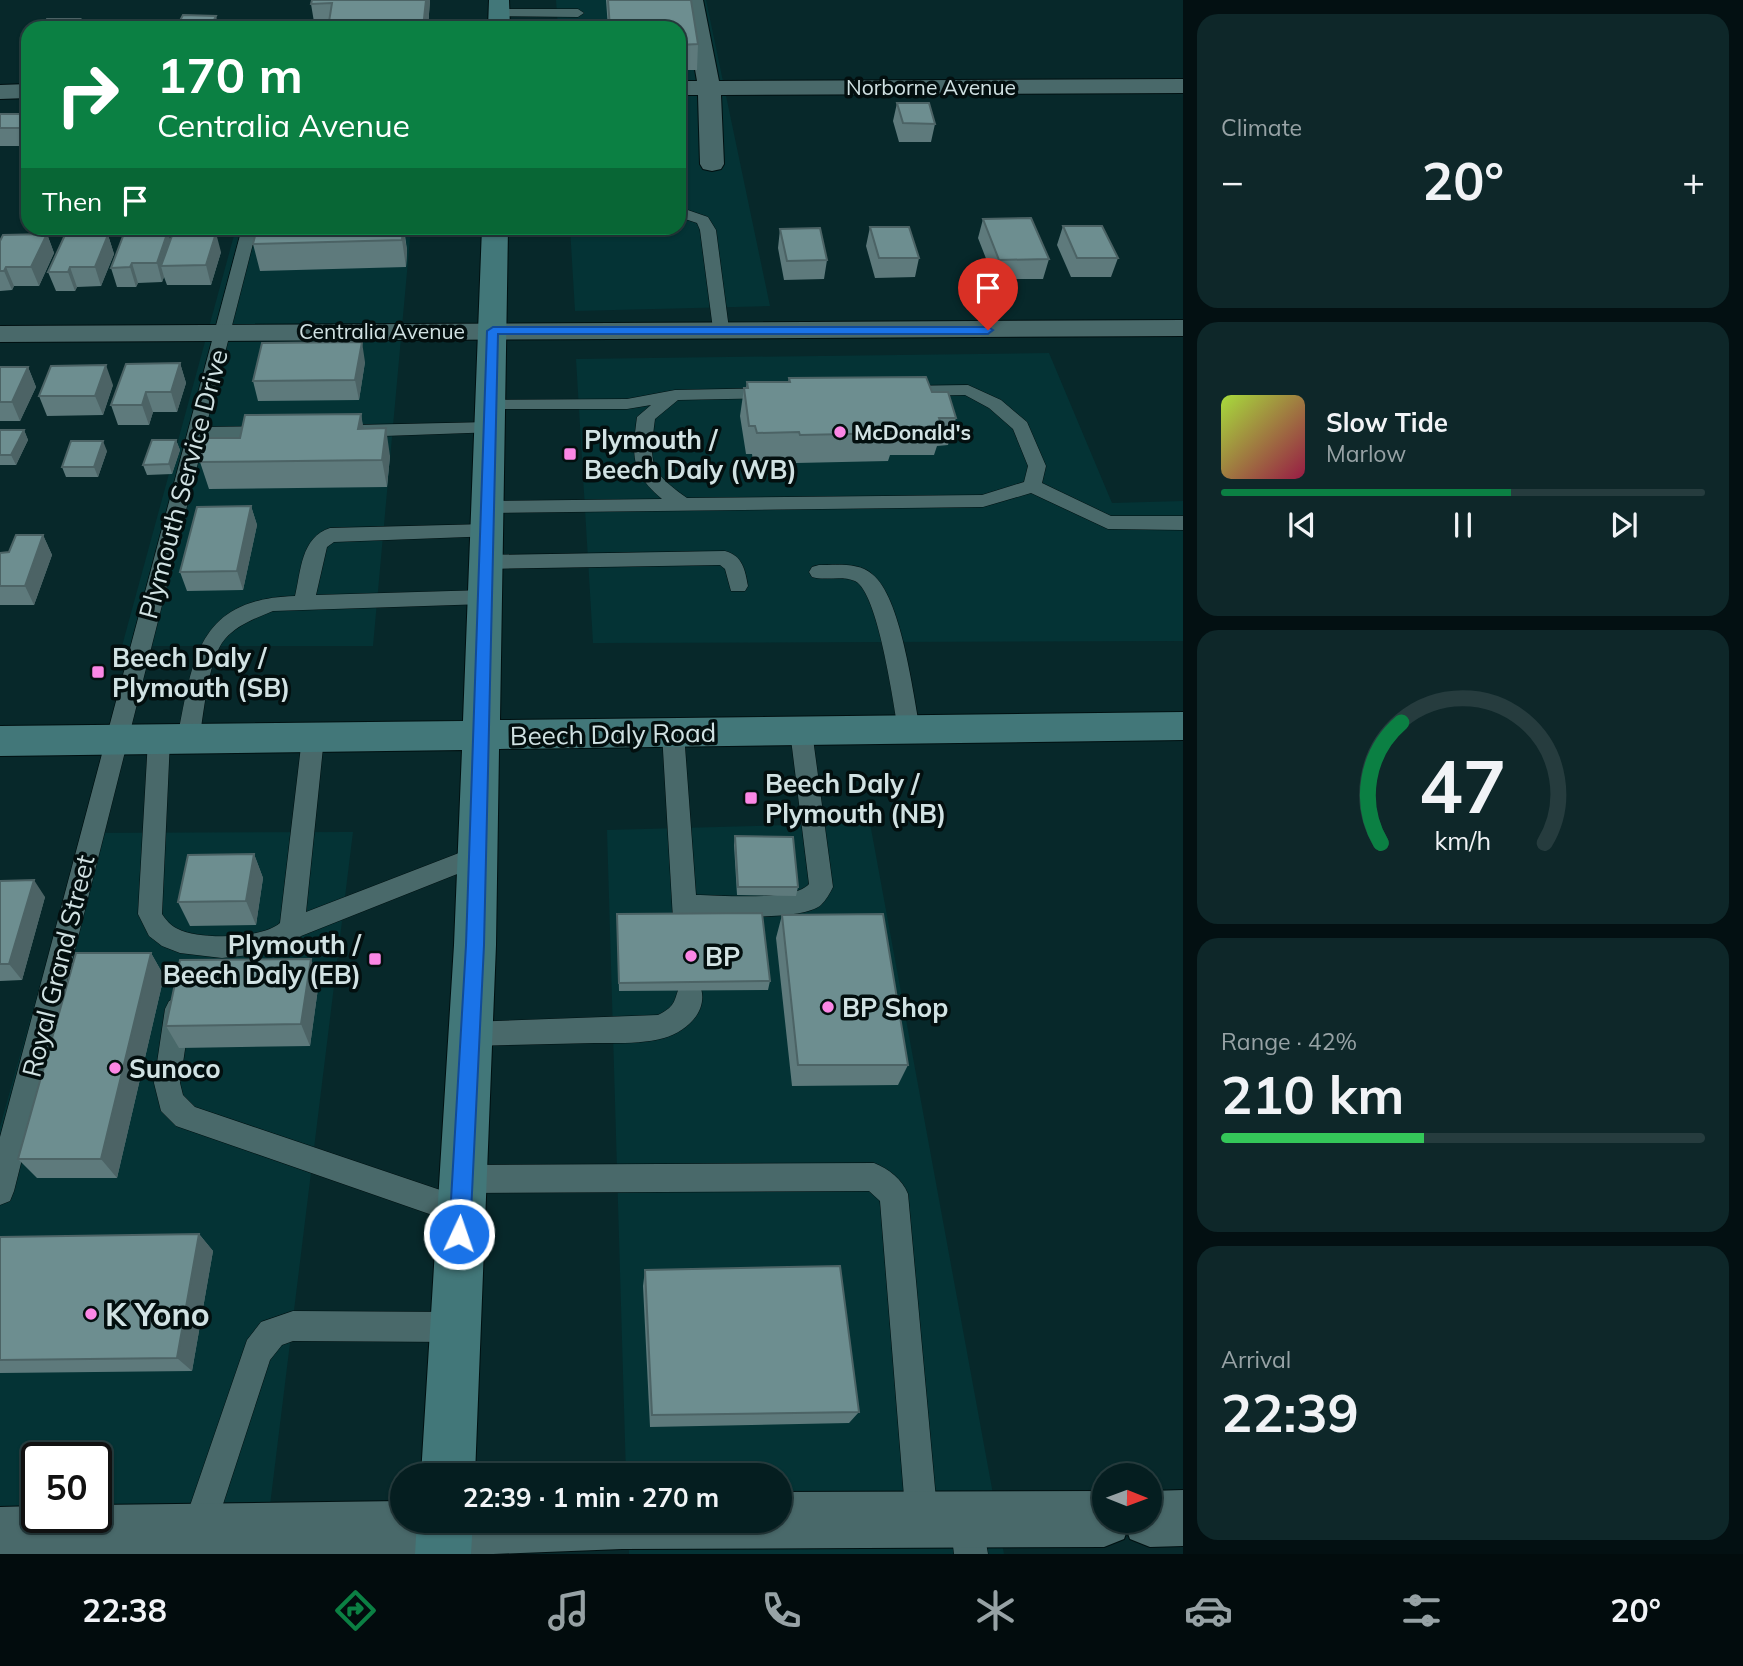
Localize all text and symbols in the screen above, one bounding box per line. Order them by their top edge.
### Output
text: 170 m [157,44,303,105]
icon: right [42,49,133,140]
street label: Norborne Avenue [846,74,1016,100]
text: Centralia Avenue [157,105,410,145]
text: Climate [1221,113,1302,142]
text: 20° [1422,148,1504,213]
text: − [1221,157,1244,205]
text: + [1682,157,1705,205]
icon: arrive [116,182,154,220]
text: Then [42,185,102,218]
pin [958,258,1018,330]
icon: arrive [969,269,1007,307]
street label: Centralia Avenue [299,318,465,344]
street label: Plymouth Service Drive [131,346,235,622]
text: Slow Tide [1326,406,1448,439]
place label: McDonald's [854,419,971,445]
place label: Plymouth / Beech Daly (WB) [584,423,797,486]
marker: McDonald's [832,424,848,440]
text: Marlow [1326,439,1406,468]
marker: Plymouth / Beech Daly (WB) [562,446,578,462]
icon: previous [1283,506,1321,544]
icon: pause [1444,506,1482,544]
icon: next [1605,506,1643,544]
place label: Beech Daly / Plymouth (SB) [112,641,290,704]
marker: Beech Daly / Plymouth (SB) [90,664,106,680]
street label: Beech Daly Road [510,716,716,752]
text: 47 [1419,740,1507,831]
place label: Beech Daly / Plymouth (NB) [765,767,946,830]
marker: Beech Daly / Plymouth (NB) [743,790,759,806]
text: km/h [1435,825,1491,856]
street label: Royal Grand Street [14,851,102,1081]
place label: Plymouth / Beech Daly (EB) [163,928,362,991]
place label: BP [705,940,740,973]
marker: BP [683,948,699,964]
marker: Plymouth / Beech Daly (EB) [367,951,383,967]
place label: BP Shop [842,991,948,1024]
marker: BP Shop [820,999,836,1015]
text: Range · 42% [1221,1027,1357,1056]
place label: Sunoco [129,1052,221,1085]
marker: Sunoco [107,1060,123,1076]
text: 210 km [1221,1062,1404,1127]
position arrow [422,1197,496,1271]
place label: K Yono [105,1294,210,1334]
marker: K Yono [83,1306,99,1322]
text: Arrival [1221,1345,1291,1374]
text: 22:39 [1221,1380,1359,1445]
speed limit sign: 50 [21,1442,112,1533]
north arrow [1092,1463,1162,1533]
map controls [1092,1463,1162,1533]
text: 22:39 · 1 min · 270 m [463,1481,719,1514]
icon: directions [331,1586,380,1635]
icon: music [544,1586,593,1635]
icon: phone [757,1586,806,1635]
icon: climate [971,1586,1020,1635]
icon: car [1184,1586,1233,1635]
icon: filters [1397,1586,1446,1635]
text: 22:38 [82,1590,167,1630]
text: 20° [1610,1590,1661,1630]

